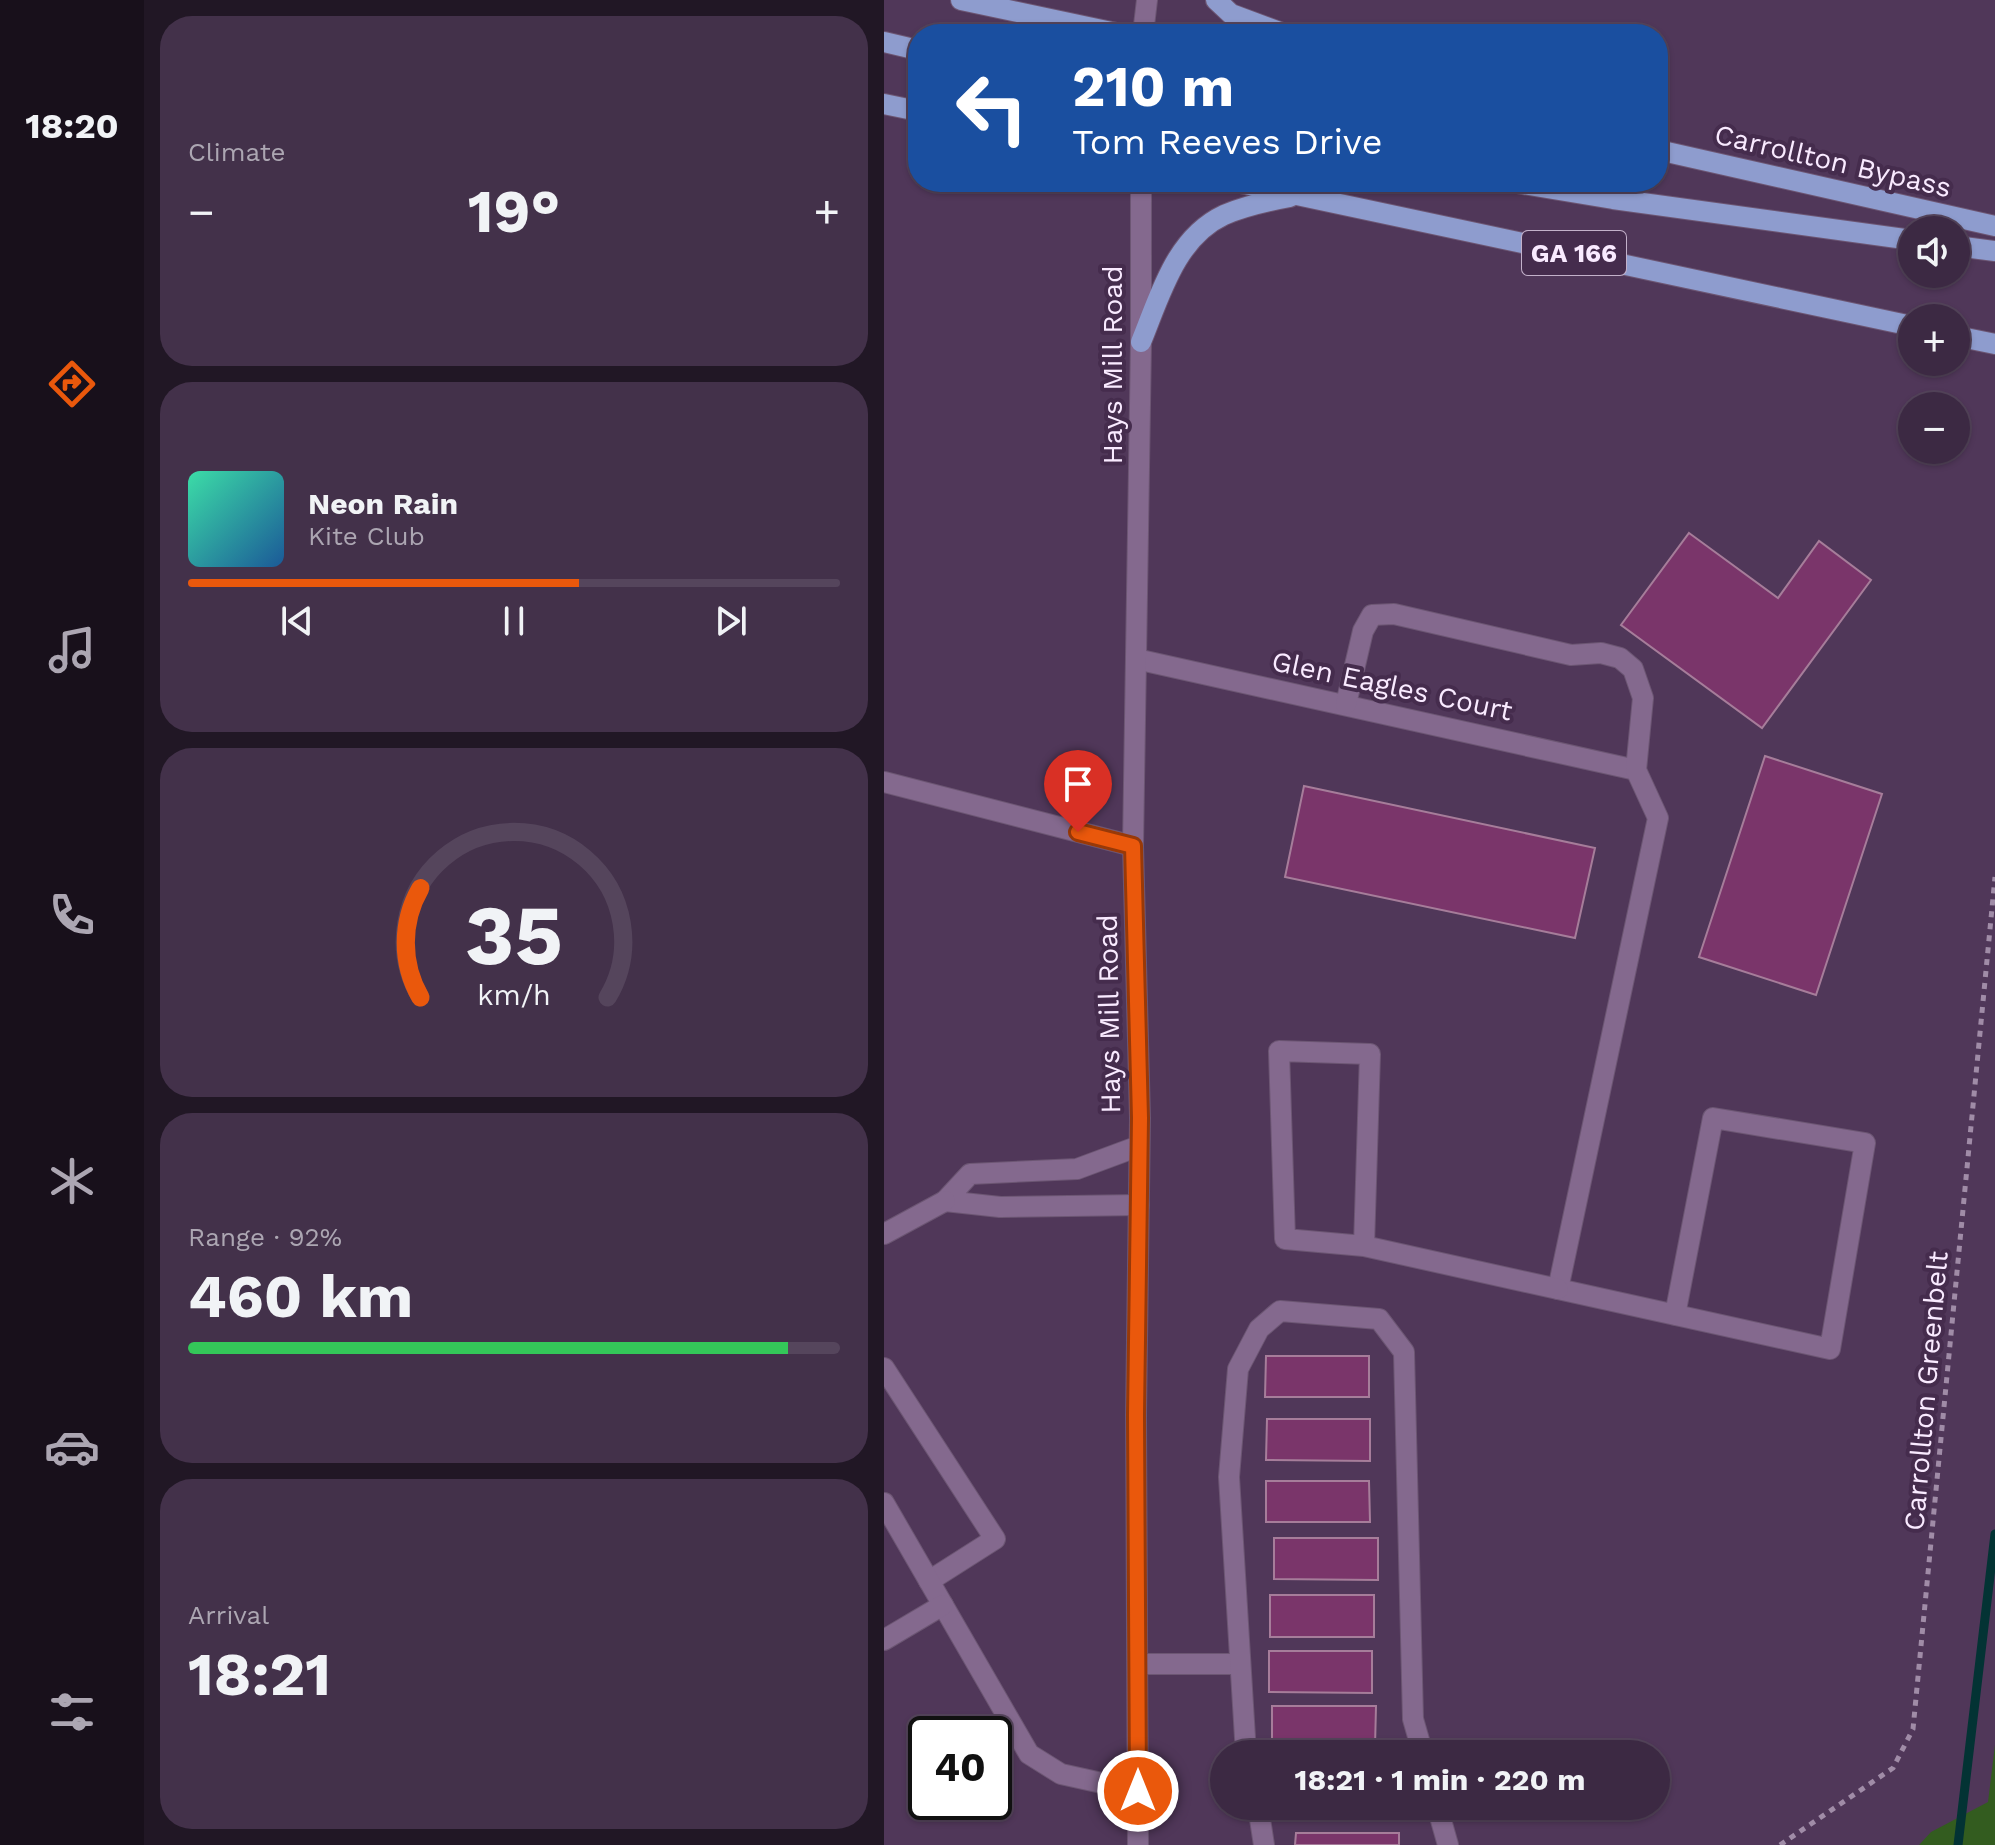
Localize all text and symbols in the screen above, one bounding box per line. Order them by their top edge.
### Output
text: 210 m [1072,54,1234,120]
icon: left [940,56,1044,160]
text: 18:20 [25,105,119,147]
street label: Carrollton Bypass [1711,118,1955,204]
text: Tom Reeves Drive [1072,121,1383,163]
text: Climate [188,137,286,167]
text: 19° [468,176,560,247]
text: − [188,186,215,238]
text: + [813,186,840,238]
map controls [1898,216,1970,464]
button: sound [1898,216,1970,288]
road number: GA 166 [1522,231,1626,275]
street label: Hays Mill Road [1096,265,1129,465]
button: + [1898,304,1970,376]
icon: directions [44,356,100,412]
button: − [1898,392,1970,464]
text: Neon Rain [308,486,458,521]
text: Kite Club [308,521,425,551]
icon: previous [275,599,319,643]
icon: pause [492,599,536,643]
icon: next [709,599,753,643]
icon: music [44,622,100,678]
street label: Glen Eagles Court [1269,644,1516,728]
pin [1044,750,1112,832]
icon: arrive [1056,762,1100,806]
icon: phone [44,887,100,943]
text: 35 [465,887,563,984]
street label: Hays Mill Road [1091,914,1127,1114]
text: km/h [477,979,551,1013]
icon: climate [44,1153,100,1209]
text: Range · 92% [188,1222,342,1252]
street label: Carrollton Greenbelt [1897,1250,1955,1532]
text: 460 km [188,1261,413,1332]
icon: car [44,1419,100,1475]
text: Arrival [188,1600,269,1630]
text: 18:21 [188,1639,331,1710]
icon: filters [44,1684,100,1740]
speed limit sign: 40 [908,1716,1012,1820]
position arrow [1096,1749,1180,1833]
text: 18:21 · 1 min · 220 m [1294,1762,1586,1797]

